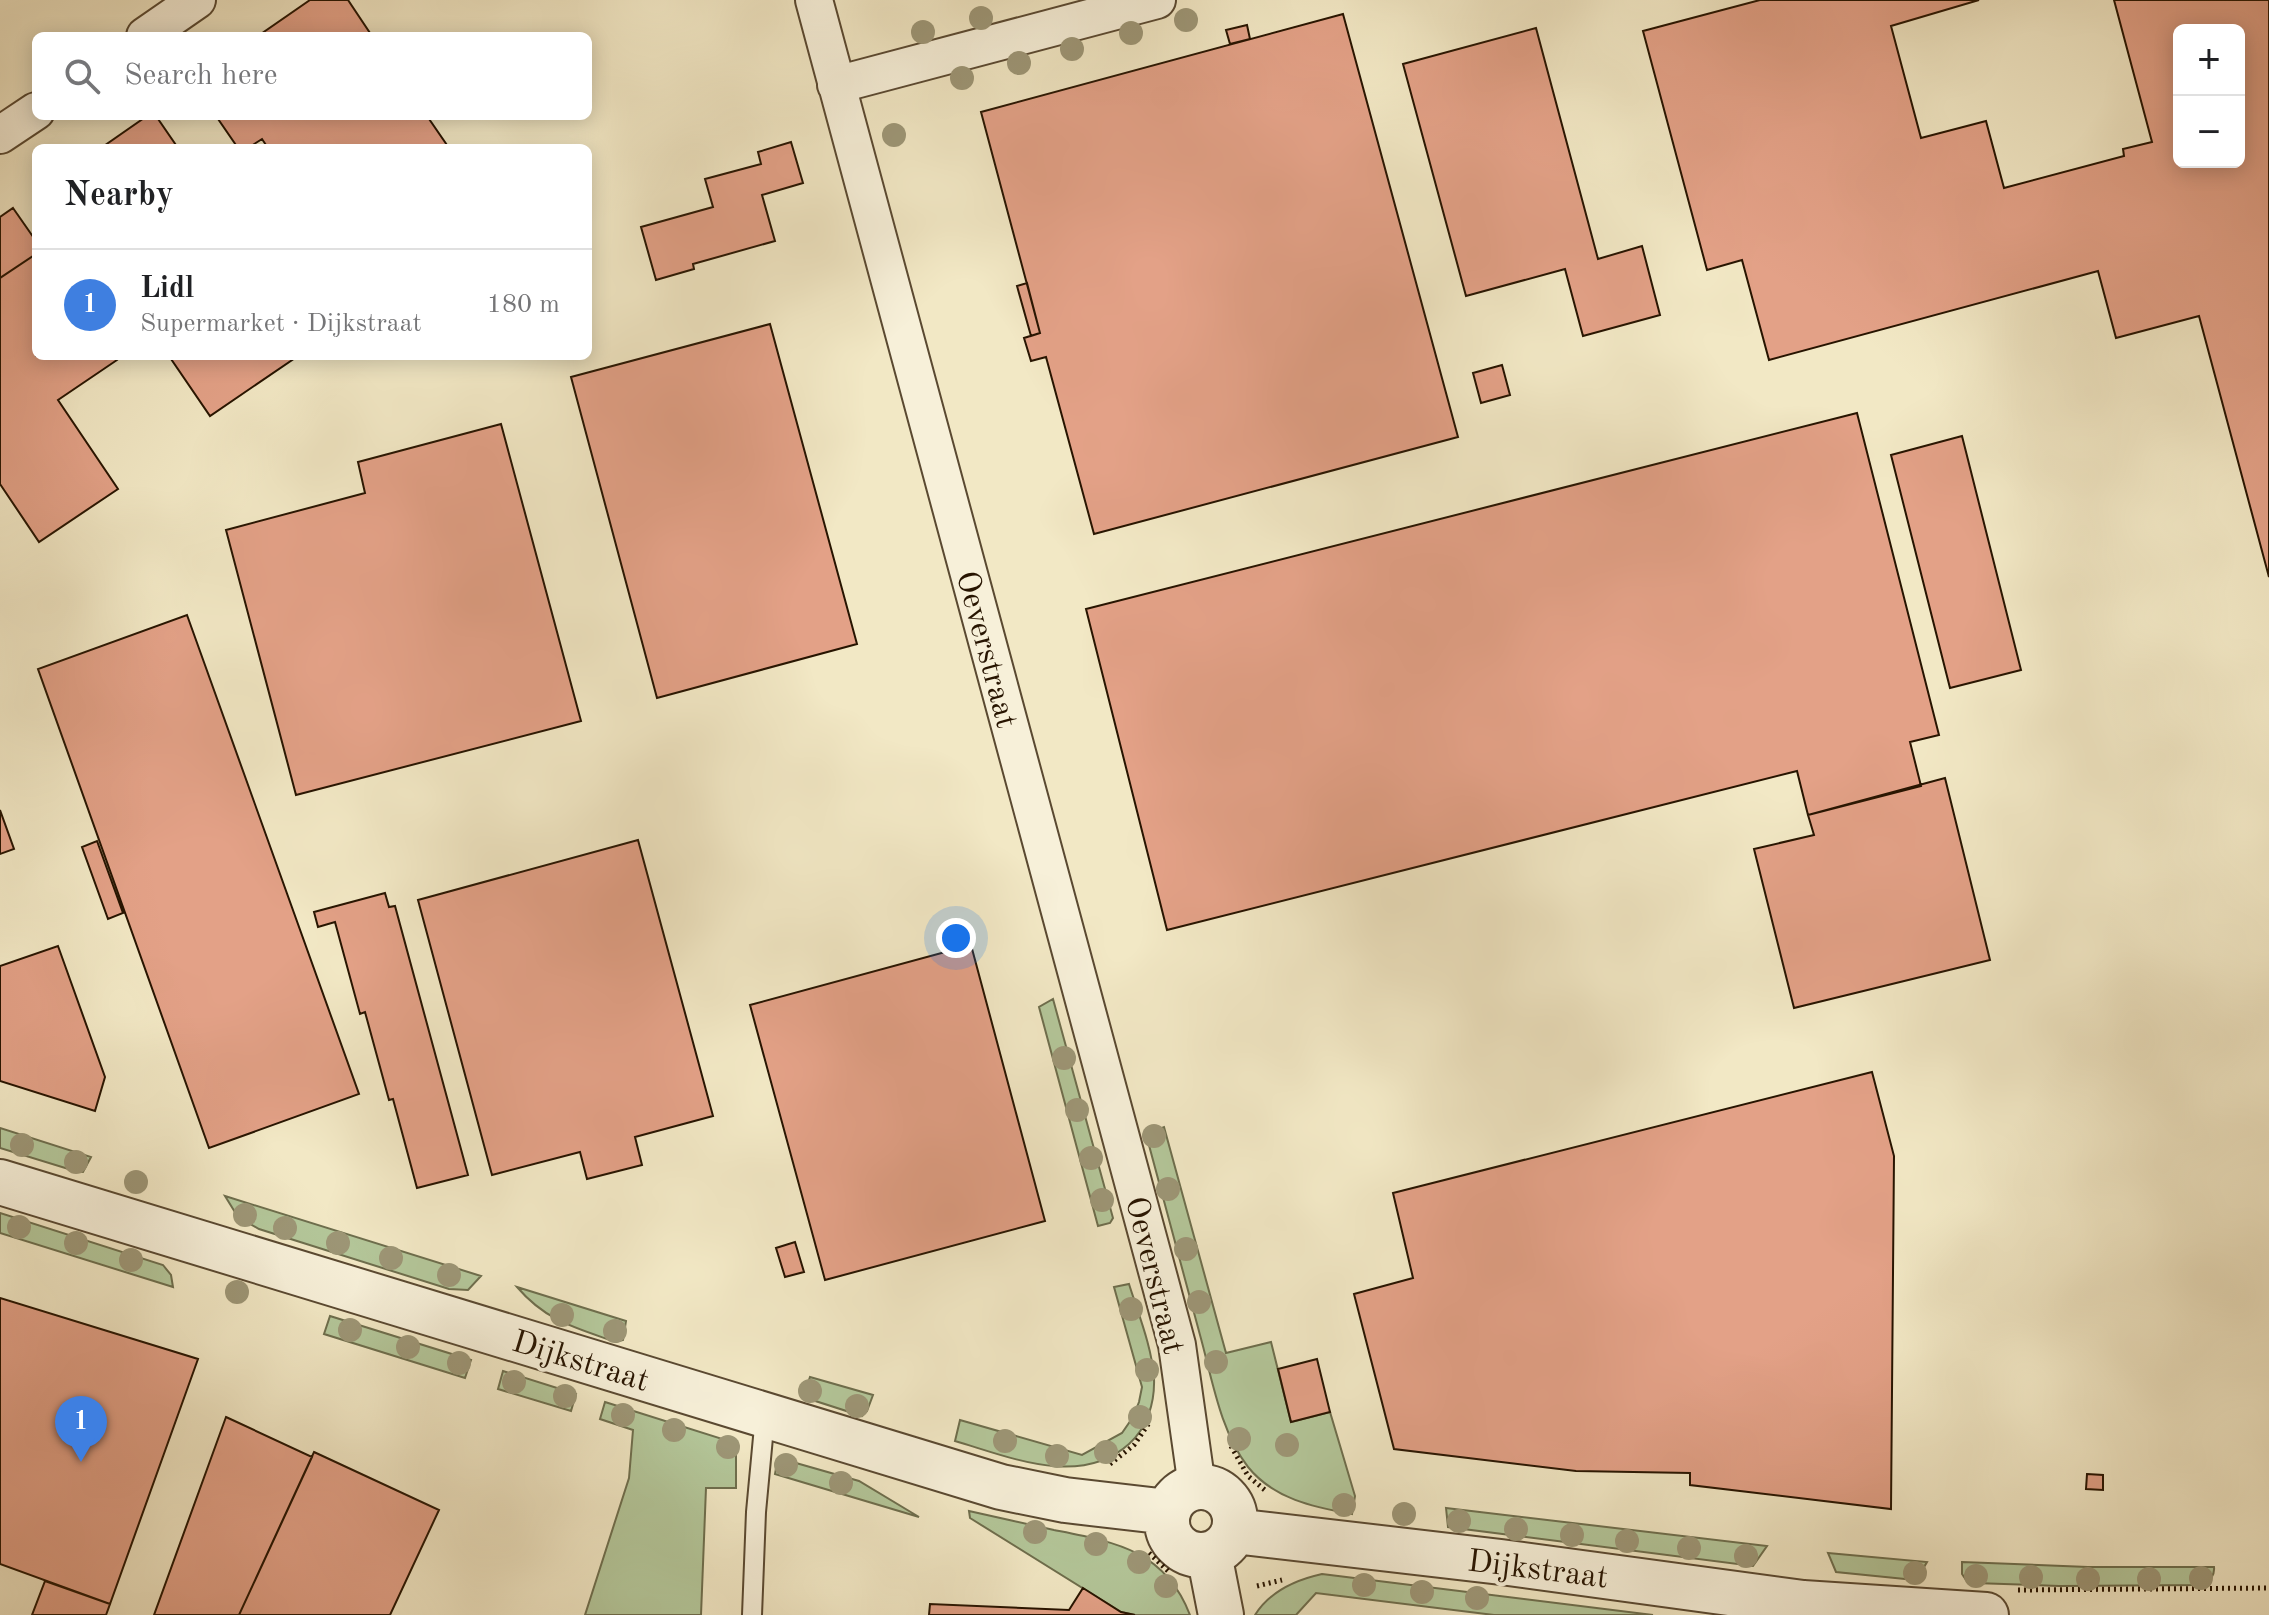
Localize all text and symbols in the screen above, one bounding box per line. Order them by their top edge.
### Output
map controls [2173,24,2245,168]
button: + [2173,24,2245,96]
search box [32,32,592,120]
icon: search [60,54,104,98]
text: Search here [124,61,278,91]
button: − [2173,96,2245,168]
text: Nearby [64,179,174,213]
text: Lidl [140,274,194,304]
text: 1 [82,292,98,318]
text: 180 m [487,292,560,318]
text: Supermarket · Dijkstraat [140,311,422,337]
street label: Oeverstraat [949,568,1021,732]
your location [936,918,976,958]
street label: Oeverstraat [1118,1194,1188,1358]
street label: Dijkstraat [508,1327,652,1399]
pin: 1 [55,1396,107,1462]
street label: Dijkstraat [1465,1546,1610,1595]

